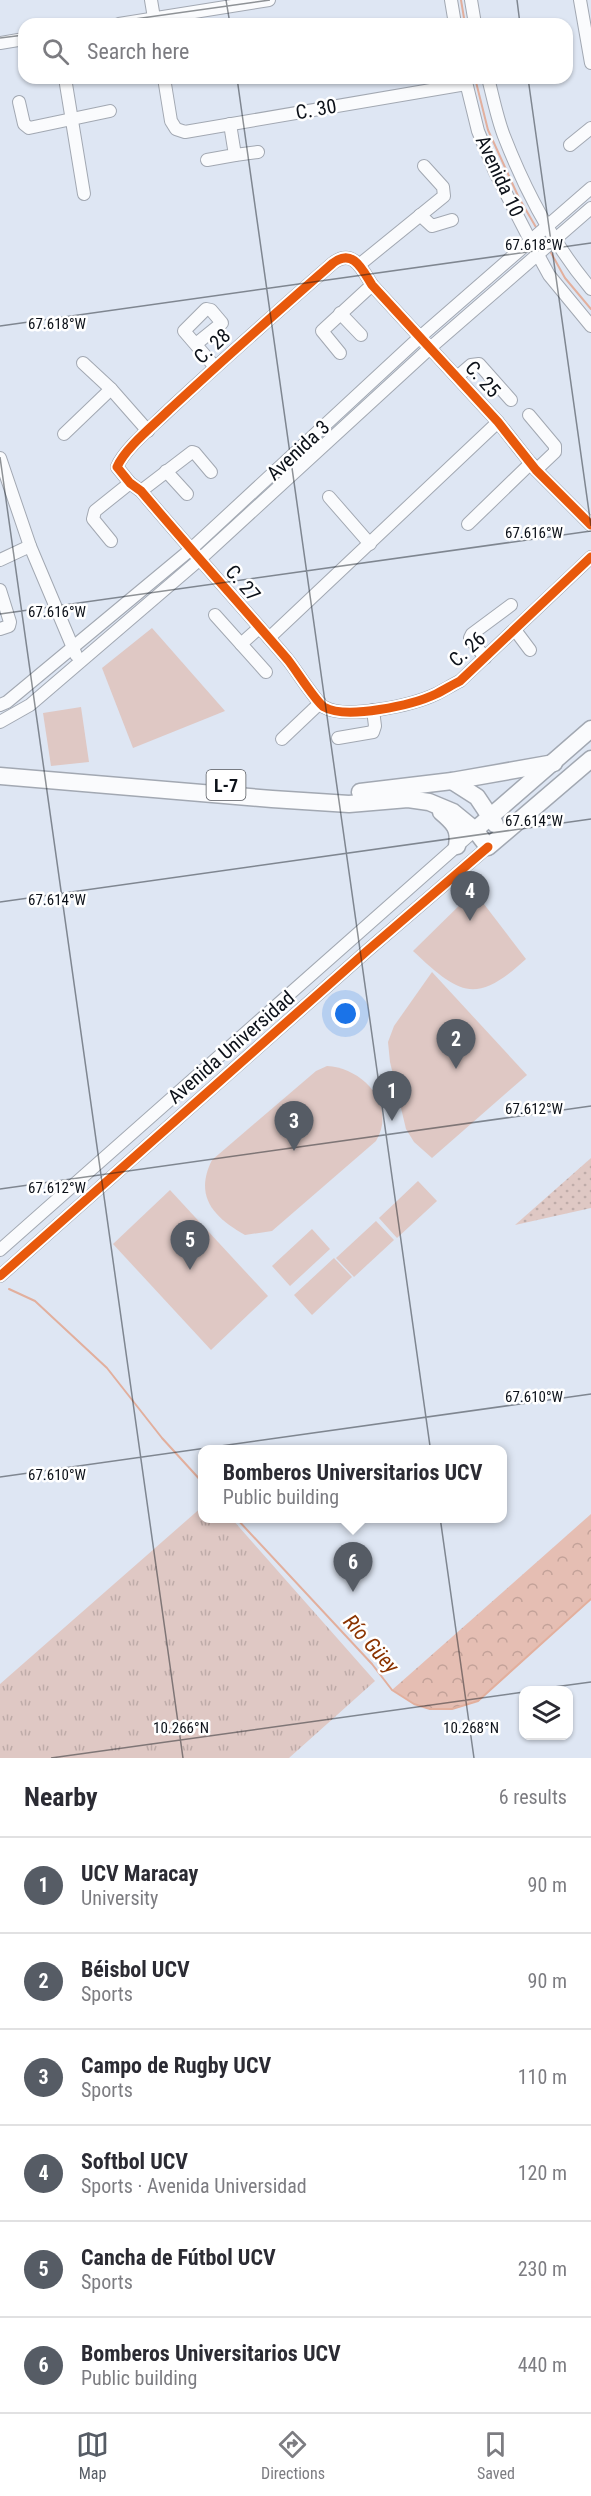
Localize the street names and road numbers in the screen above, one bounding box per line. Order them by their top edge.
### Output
street label: C. 30 [294,94,338,124]
street label: Avenida 10 [471,132,529,220]
street label: C. 28 [189,323,235,369]
street label: C. 25 [460,356,506,402]
street label: Avenida 3 [262,415,334,485]
street label: C. 27 [221,560,265,606]
street label: C. 26 [444,626,490,672]
road number: L-7 [206,770,246,800]
street label: Avenida Universidad [163,986,299,1108]

